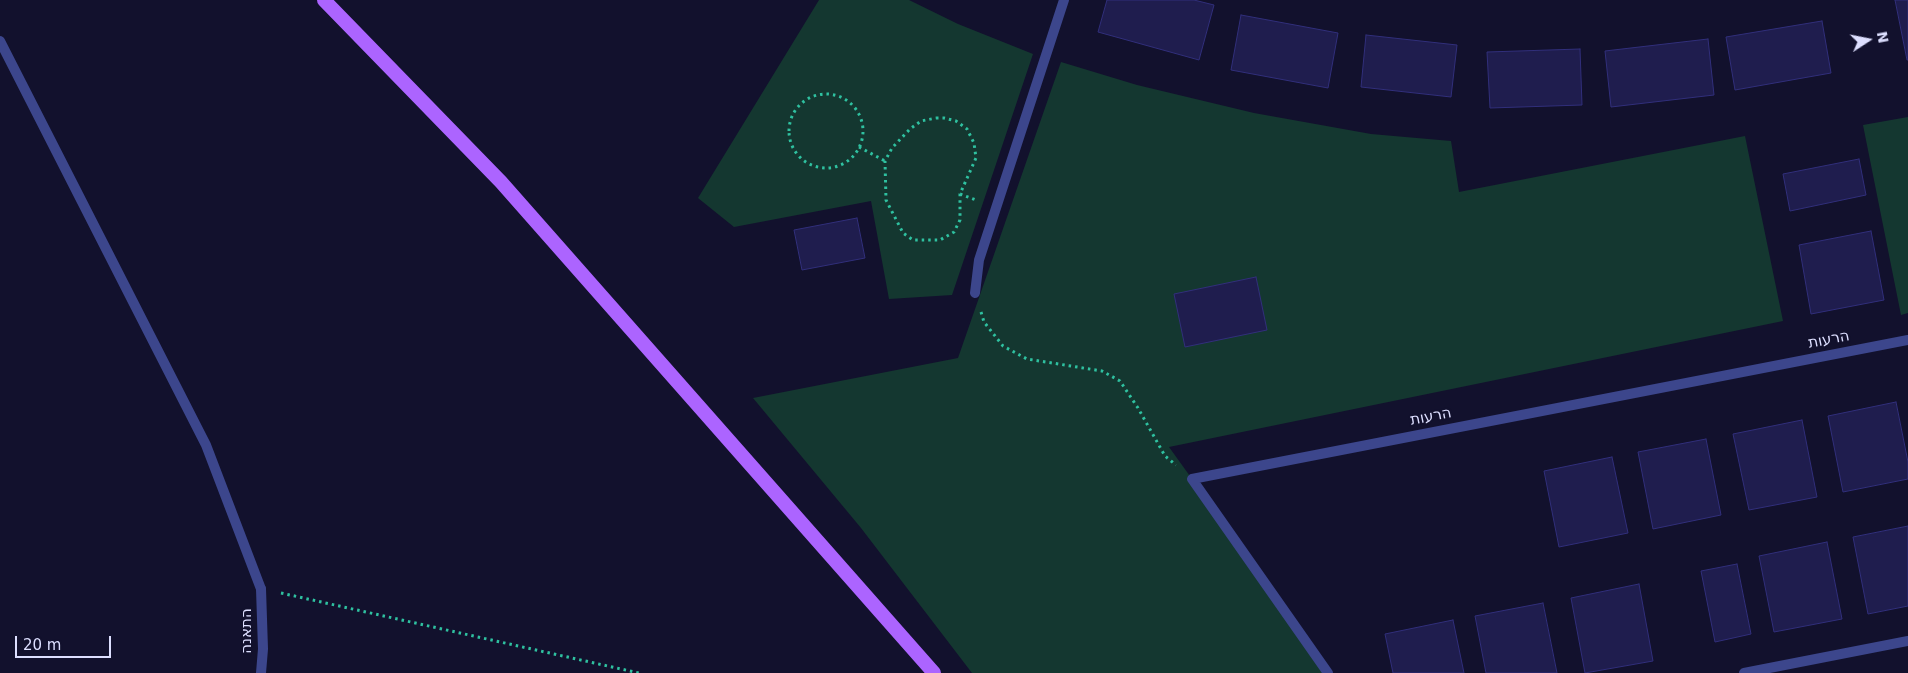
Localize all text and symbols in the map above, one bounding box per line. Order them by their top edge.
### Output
north arrow [1843,15,1893,65]
text: N [1874,30,1892,44]
street label: הרעות [1807,327,1851,353]
street label: הרעות [1409,404,1453,430]
street label: התאנה [238,608,256,654]
scale bar [18,626,114,658]
text: 20 m [23,636,61,654]

